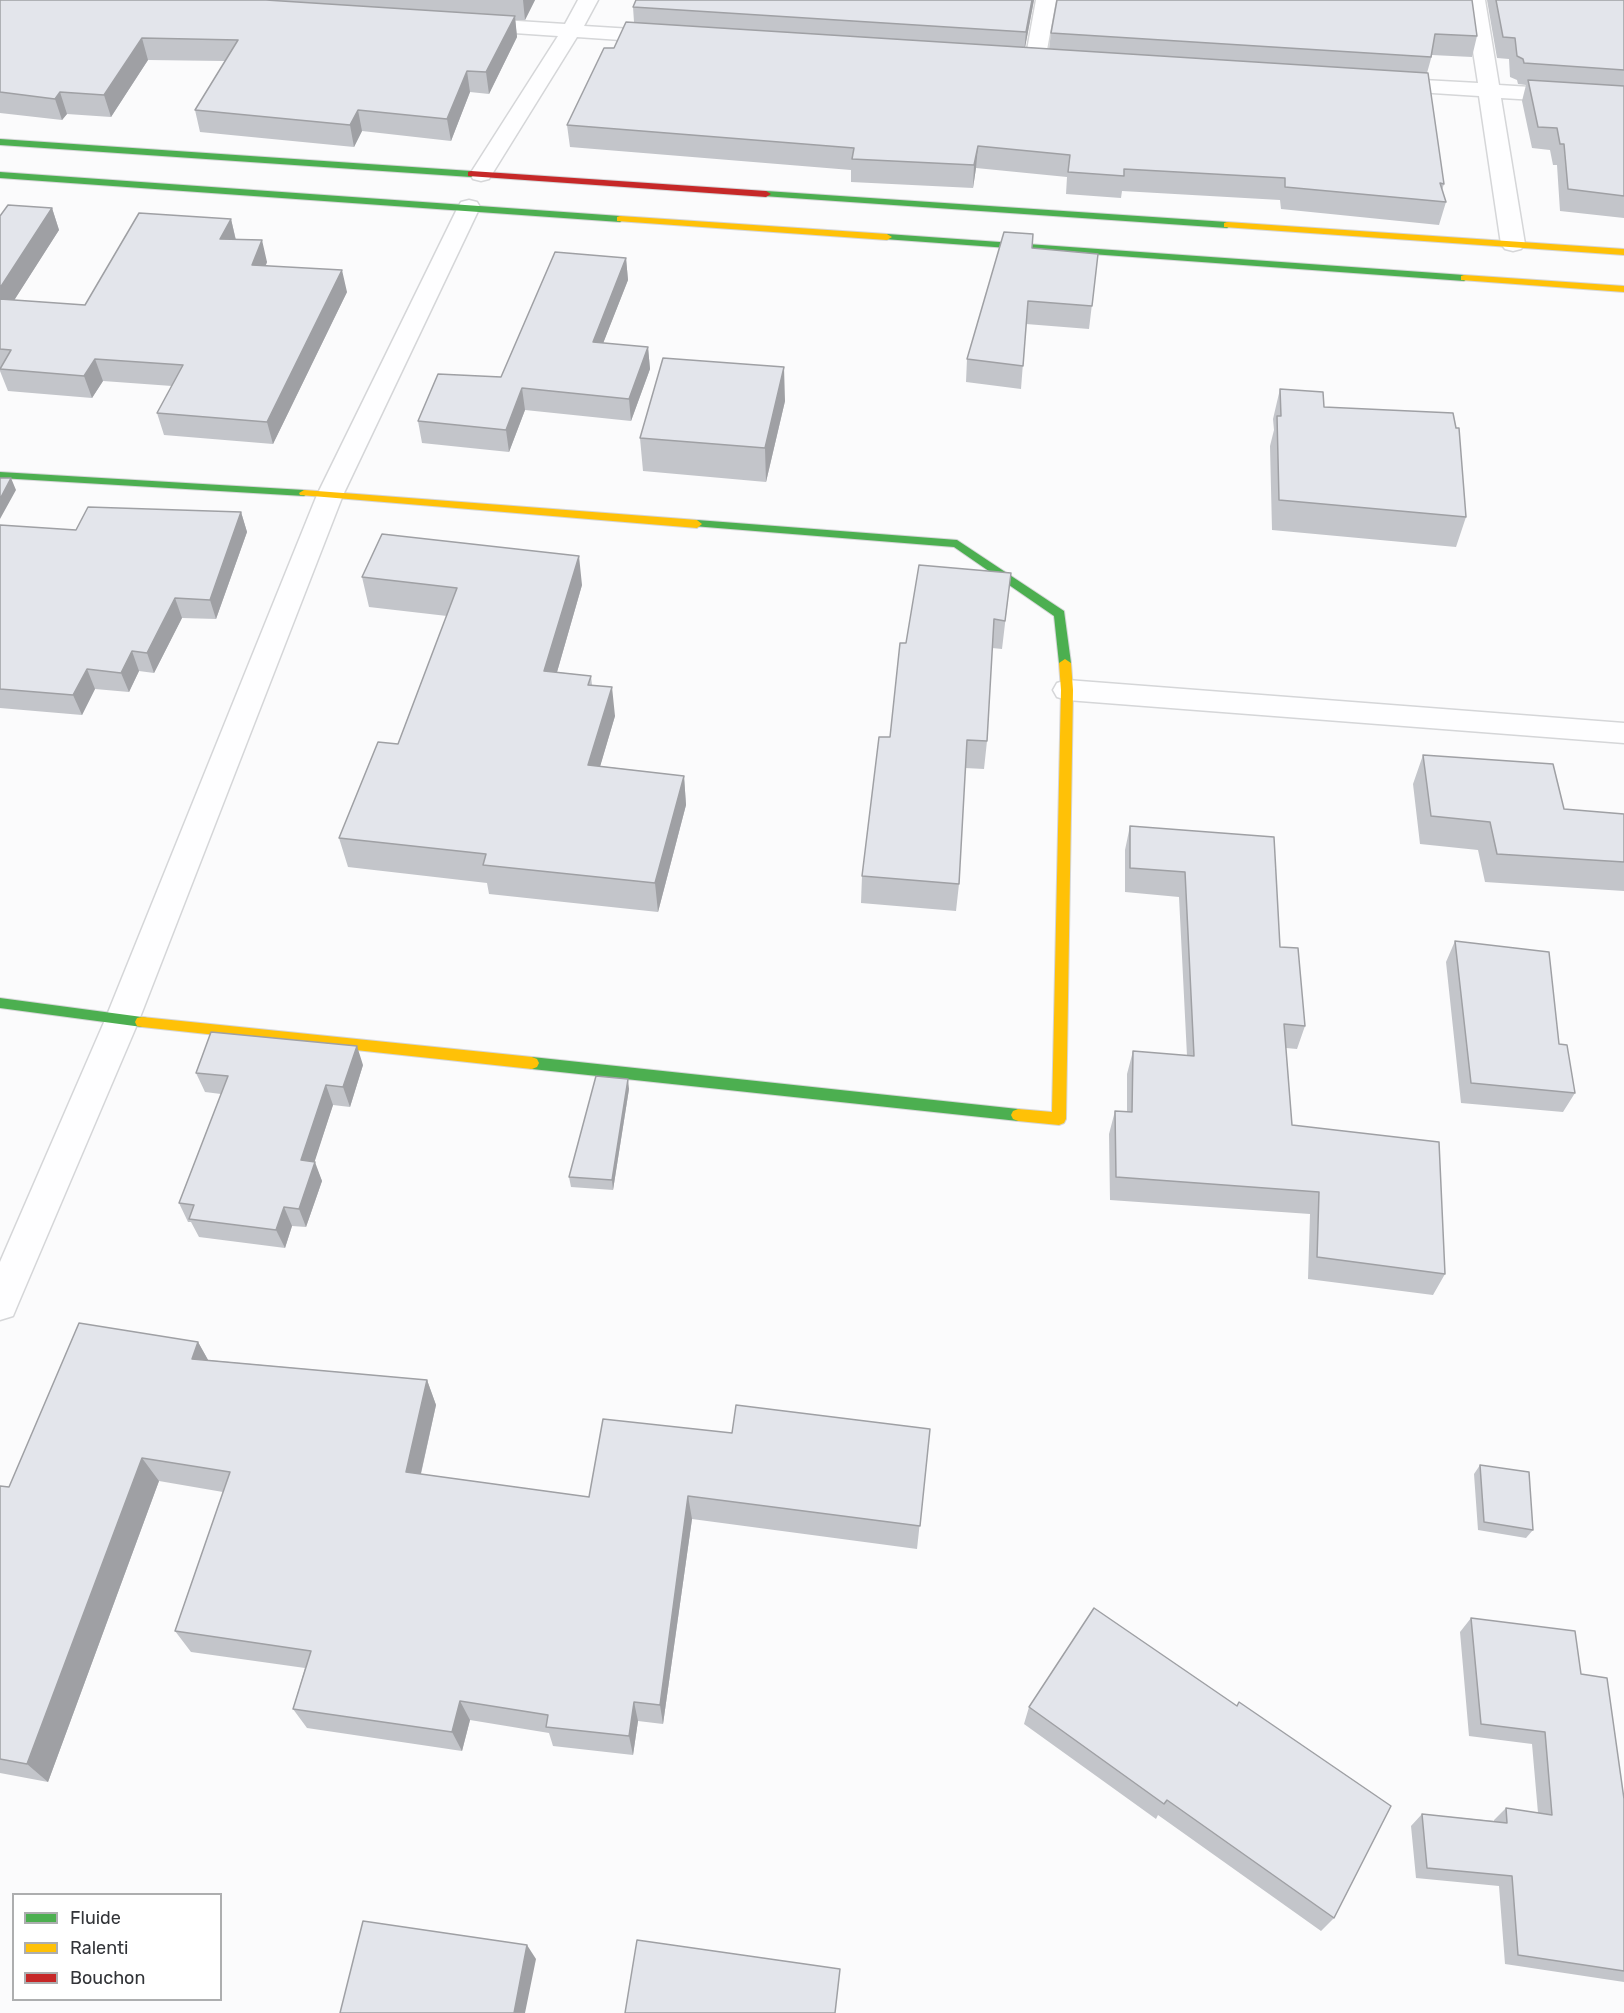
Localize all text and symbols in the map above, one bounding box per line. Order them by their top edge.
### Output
legend [12,1893,222,2001]
text: Fluide [70,1907,121,1929]
text: Ralenti [70,1937,128,1959]
text: Bouchon [70,1967,145,1989]

